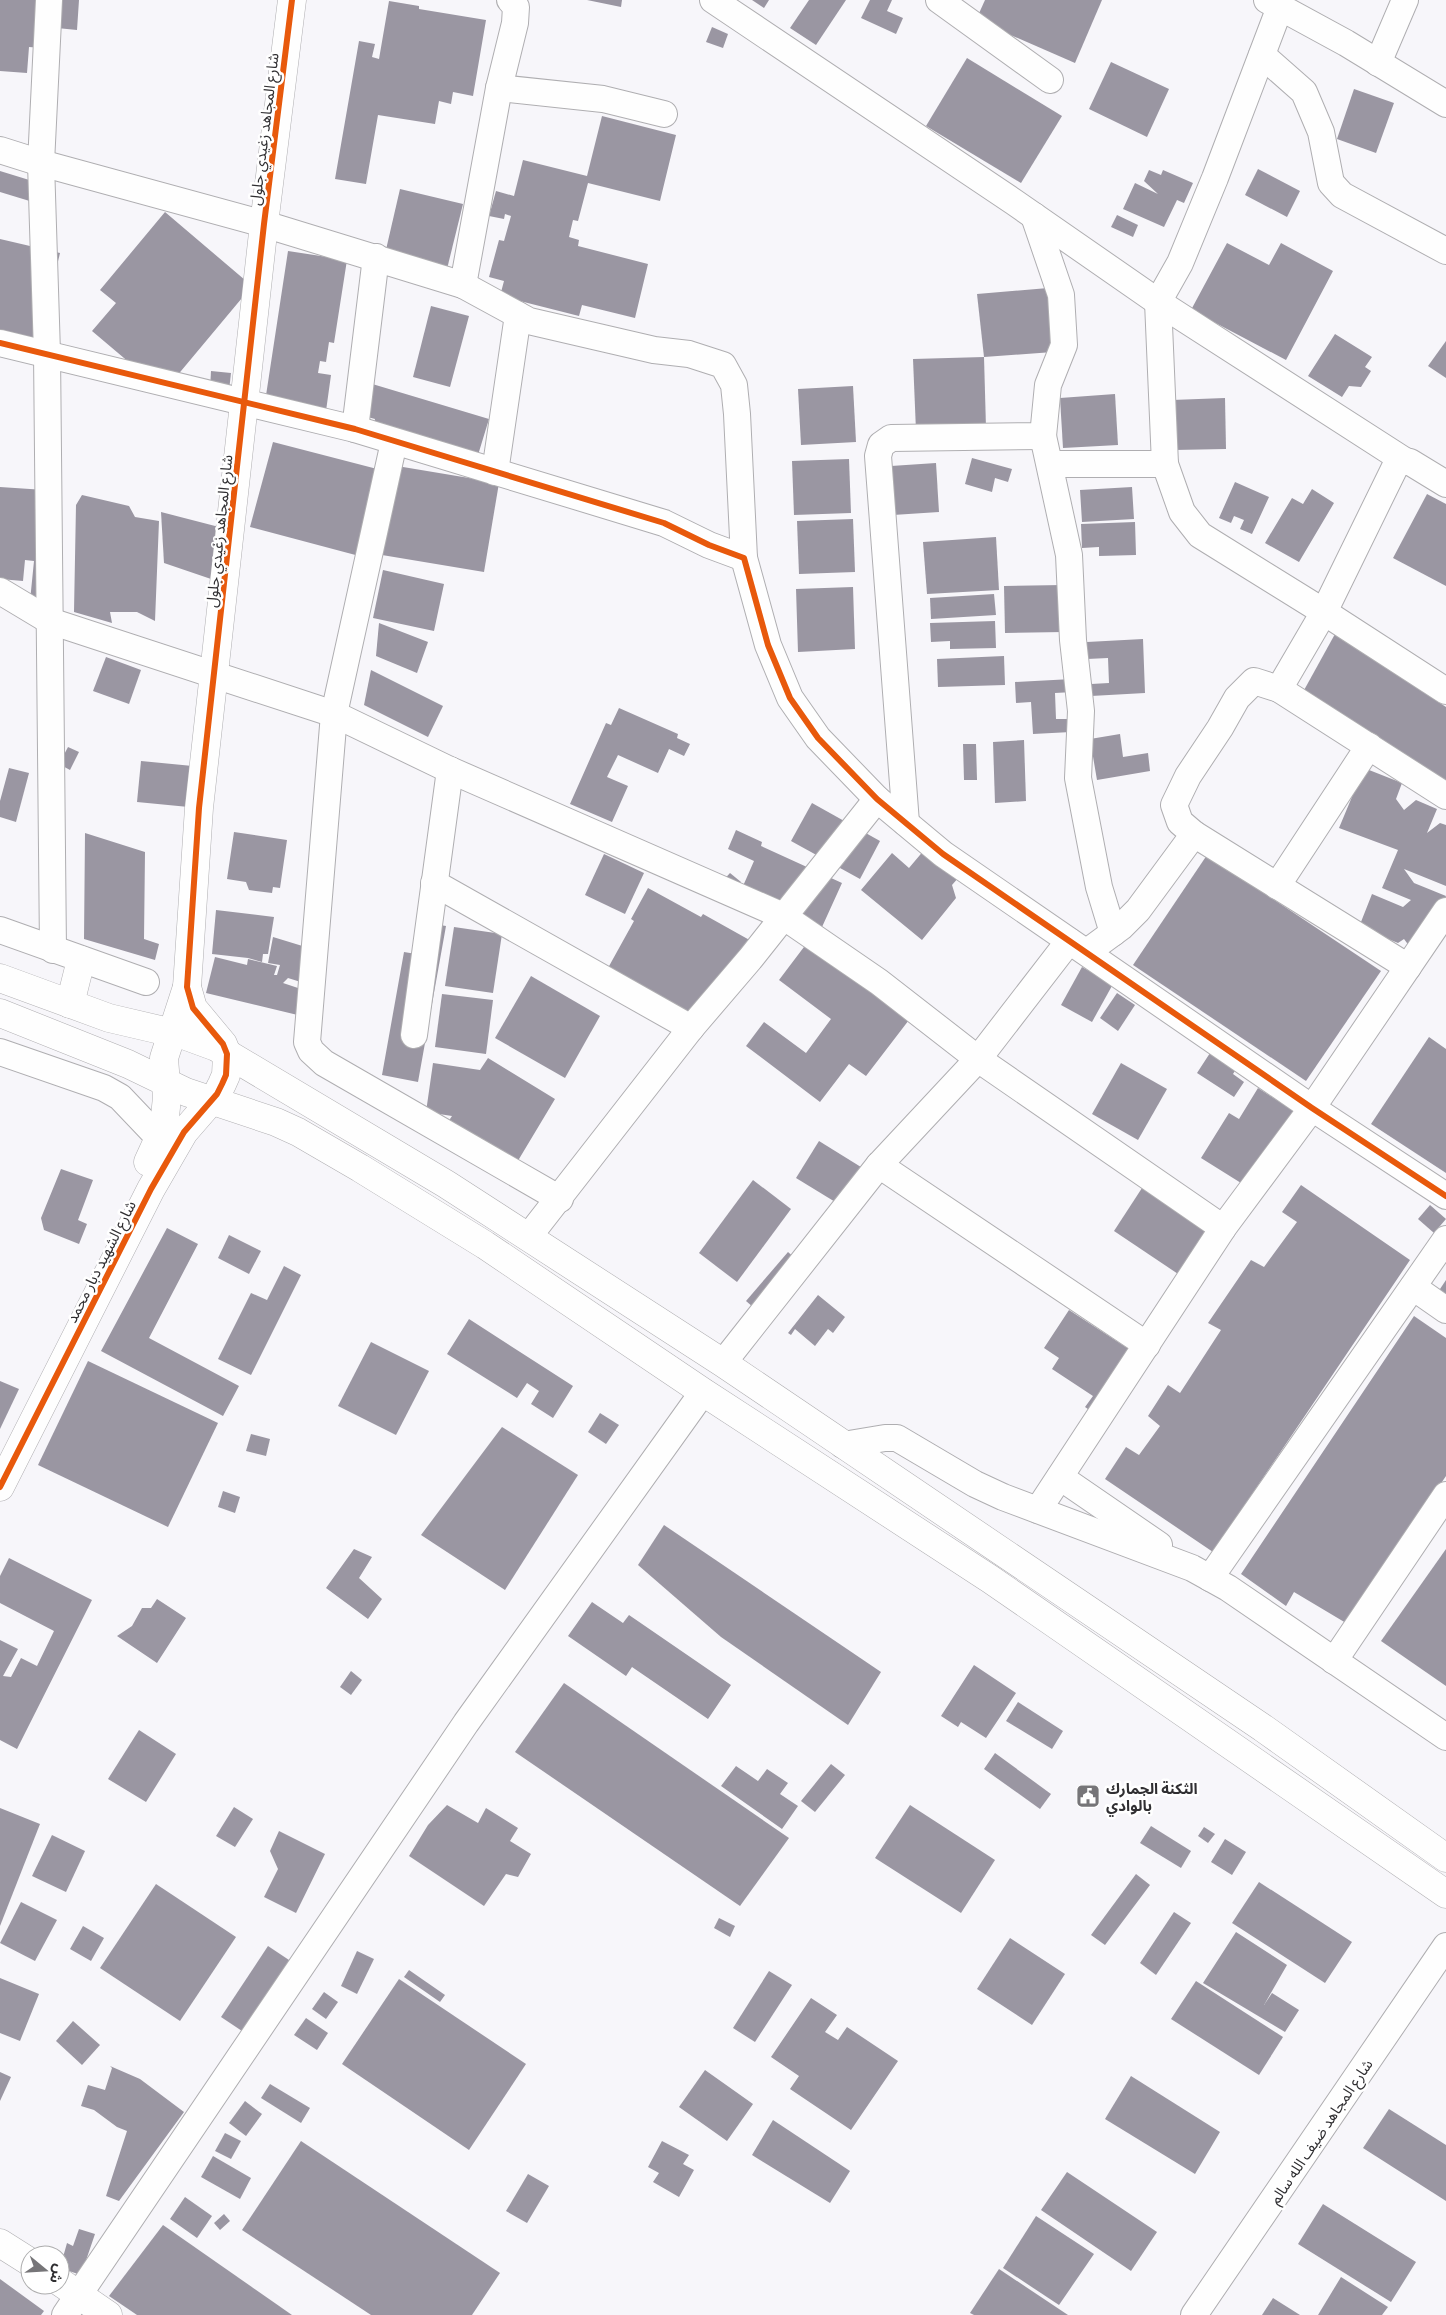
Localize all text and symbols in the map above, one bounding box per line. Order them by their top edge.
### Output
street label: شارع المجاهد زغيدي جلول [242,51,286,207]
street label: شارع المجاهد زغيدي جلول [199,453,239,609]
street label: شارع الشهيد دبار محمد [59,1196,143,1327]
place label: الثكنة الجمارك بالوادي [1106,1776,1198,1817]
public building icon: الثكنة الجمارك بالوادي [1075,1783,1101,1809]
street label: شارع المجاهد ضيف الله سالم [1263,2053,1379,2210]
north arrow [20,2245,70,2295]
text: ش [46,2262,71,2287]

